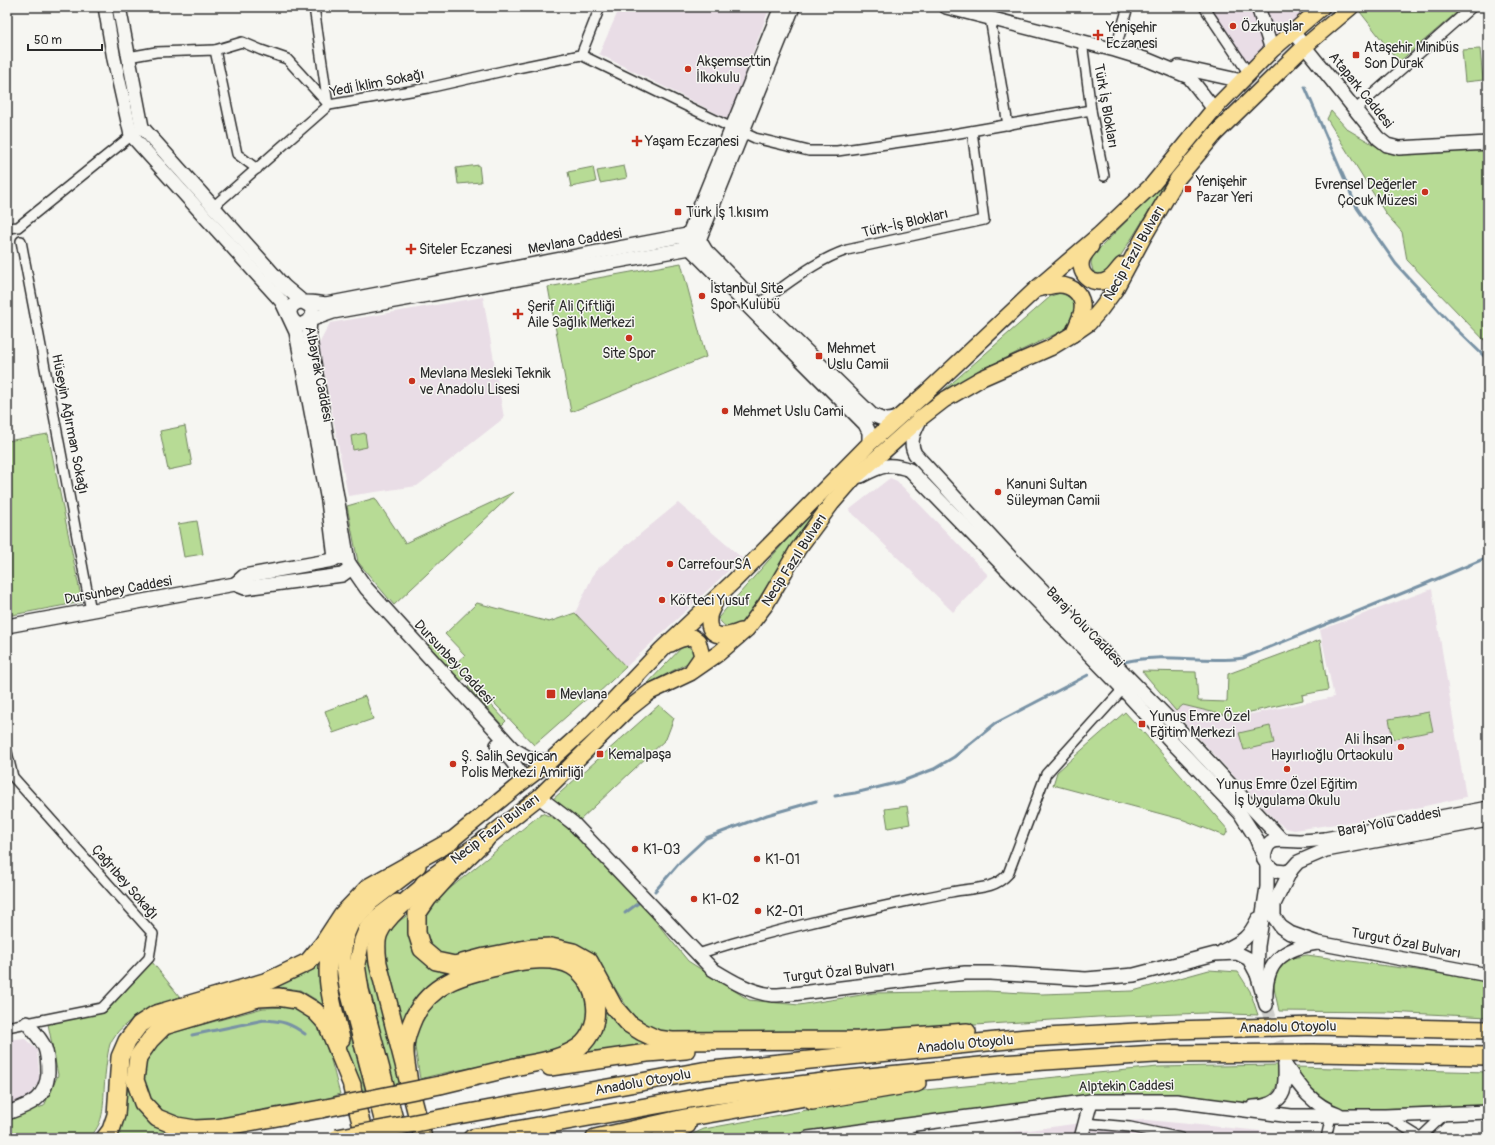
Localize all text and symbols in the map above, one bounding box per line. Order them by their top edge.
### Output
place label: Özkuruşlar [1241,17,1304,35]
place label: Yenişehir Eczanesi [1105,19,1158,52]
marker: Özkuruşlar [1228,21,1238,31]
scale bar [28,26,102,52]
marker: Yenişehir Eczanesi [1093,30,1103,40]
text: 50 m [34,33,62,48]
place label: Ataşehir Minibüs Son Durak [1364,39,1460,72]
street label: Atapark Caddesi [1325,49,1397,132]
marker: Ataşehir Minibüs Son Durak [1351,50,1361,60]
place label: Akşemsettin İlkokulu [696,53,771,86]
street label: Türk İş Blokları [1090,62,1122,150]
marker: Akşemsettin İlkokulu [683,64,693,74]
street label: Yedi İklim Sokağı [327,66,426,101]
place label: Yaşam Eczanesi [644,133,739,150]
marker: Yaşam Eczanesi [632,136,642,146]
place label: Yenişehir Pazar Yeri [1195,173,1253,206]
place label: Evrensel Değerler Çocuk Müzesi [1315,176,1418,209]
marker: Yenişehir Pazar Yeri [1183,184,1193,194]
marker: Evrensel Değerler Çocuk Müzesi [1420,187,1430,197]
street label: Necip Fazıl Bulvarı [1100,202,1168,304]
place label: Türk İş 1.kısım [686,204,769,221]
street label: Türk-İş Blokları [860,205,950,241]
marker: Türk İş 1.kısım [673,207,683,217]
street label: Mevlana Caddesi [527,224,624,258]
place label: Siteler Eczanesi [419,241,512,258]
marker: Siteler Eczanesi [406,244,416,254]
place label: İstanbul Site Spor Kulübü [710,280,783,313]
marker: İstanbul Site Spor Kulübü [697,291,707,301]
place label: Şerif Ali Çiftliği Aile Sağlık Merkezi [527,298,635,331]
marker: Şerif Ali Çiftliği Aile Sağlık Merkezi [512,308,524,320]
street label: Albayrak Caddesi [301,325,337,424]
marker: Site Spor [624,333,634,343]
place label: Mehmet Uslu Camii [827,340,889,373]
place label: Site Spor [602,345,656,362]
marker: Mehmet Uslu Camii [814,351,824,361]
street label: Hüseyin Ağırman Sokağı [48,353,92,495]
place label: Mevlana Mesleki Teknik ve Anadolu Lisesi [419,365,551,398]
marker: Mevlana Mesleki Teknik ve Anadolu Lisesi [407,376,417,386]
place label: Mehmet Uslu Cami [733,403,844,420]
marker: Mehmet Uslu Cami [720,406,730,416]
place label: Kanuni Sultan Süleyman Camii [1006,476,1100,509]
marker: Kanuni Sultan Süleyman Camii [993,487,1003,497]
street label: Necip Fazıl Bulvarı [758,510,830,610]
place label: CarrefourSA [678,556,751,573]
marker: CarrefourSA [665,559,675,569]
street label: Dursunbey Caddesi [63,572,174,608]
street label: Baraj Yolu Caddesi [1043,583,1128,671]
place label: Köfteci Yusuf [670,592,751,609]
marker: Köfteci Yusuf [657,595,667,605]
street label: Dursunbey Caddesi [411,616,498,708]
place label: Mevlana [560,686,607,703]
marker: Mevlana [545,688,557,700]
place label: Yunus Emre Özel Eğitim Merkezi [1149,707,1250,741]
marker: Yunus Emre Özel Eğitim Merkezi [1137,719,1147,729]
place label: Ali İhsan Hayırlıoğlu Ortaokulu [1271,731,1393,764]
marker: Ali İhsan Hayırlıoğlu Ortaokulu [1396,742,1406,752]
place label: Kemalpaşa [608,746,671,763]
place label: Ş. Salih Sevgican Polis Merkezi Amirliği [461,748,584,781]
marker: Kemalpaşa [595,749,605,759]
marker: Ş. Salih Sevgican Polis Merkezi Amirliği [448,759,458,769]
marker: Yunus Emre Özel Eğitim İş Uygulama Okulu [1282,764,1292,774]
place label: Yunus Emre Özel Eğitim İş Uygulama Okulu [1216,775,1357,809]
street label: Necip Fazıl Bulvarı [447,790,543,868]
street label: Baraj Yolu Caddesi [1336,804,1442,840]
street label: Çağrıbey Sokağı [88,841,162,923]
place label: K1-03 [643,841,680,858]
marker: K1-03 [630,844,640,854]
place label: K1-01 [765,851,800,868]
marker: K1-01 [752,854,762,864]
place label: K1-02 [702,891,739,908]
marker: K1-02 [689,894,699,904]
place label: K2-01 [766,903,803,920]
marker: K2-01 [753,906,763,916]
street label: Turgut Özal Bulvarı [1350,923,1463,962]
street label: Turgut Özal Bulvarı [782,957,895,986]
street label: Anadolu Otoyolu [1239,1018,1337,1036]
street label: Anadolu Otoyolu [916,1031,1014,1057]
street label: Anadolu Otoyolu [594,1065,692,1099]
street label: Alptekin Caddesi [1078,1077,1174,1095]

